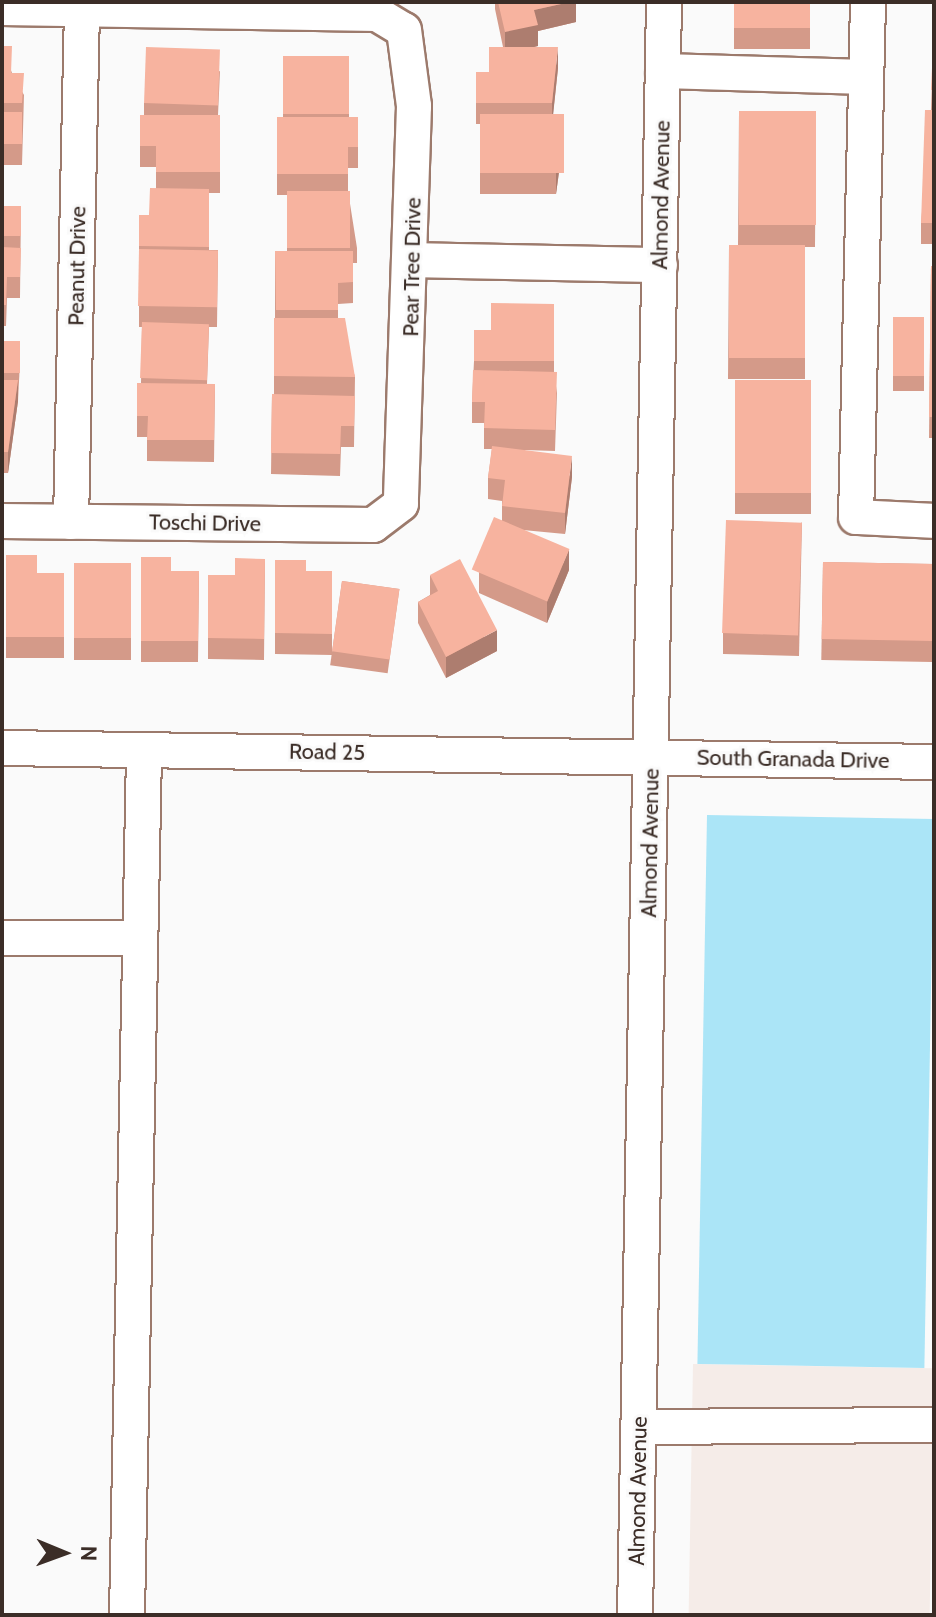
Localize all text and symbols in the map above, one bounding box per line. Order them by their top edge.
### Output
street label: Almond Avenue [647,120,675,270]
street label: Pear Tree Drive [398,197,426,337]
street label: Peanut Drive [63,206,91,326]
street label: Toschi Drive [149,509,261,537]
street label: Road 25 [289,738,365,766]
street label: South Granada Drive [696,744,890,774]
street label: Almond Avenue [636,768,664,918]
street label: Almond Avenue [624,1416,652,1566]
north arrow [24,1513,104,1593]
text: N [75,1545,102,1561]

